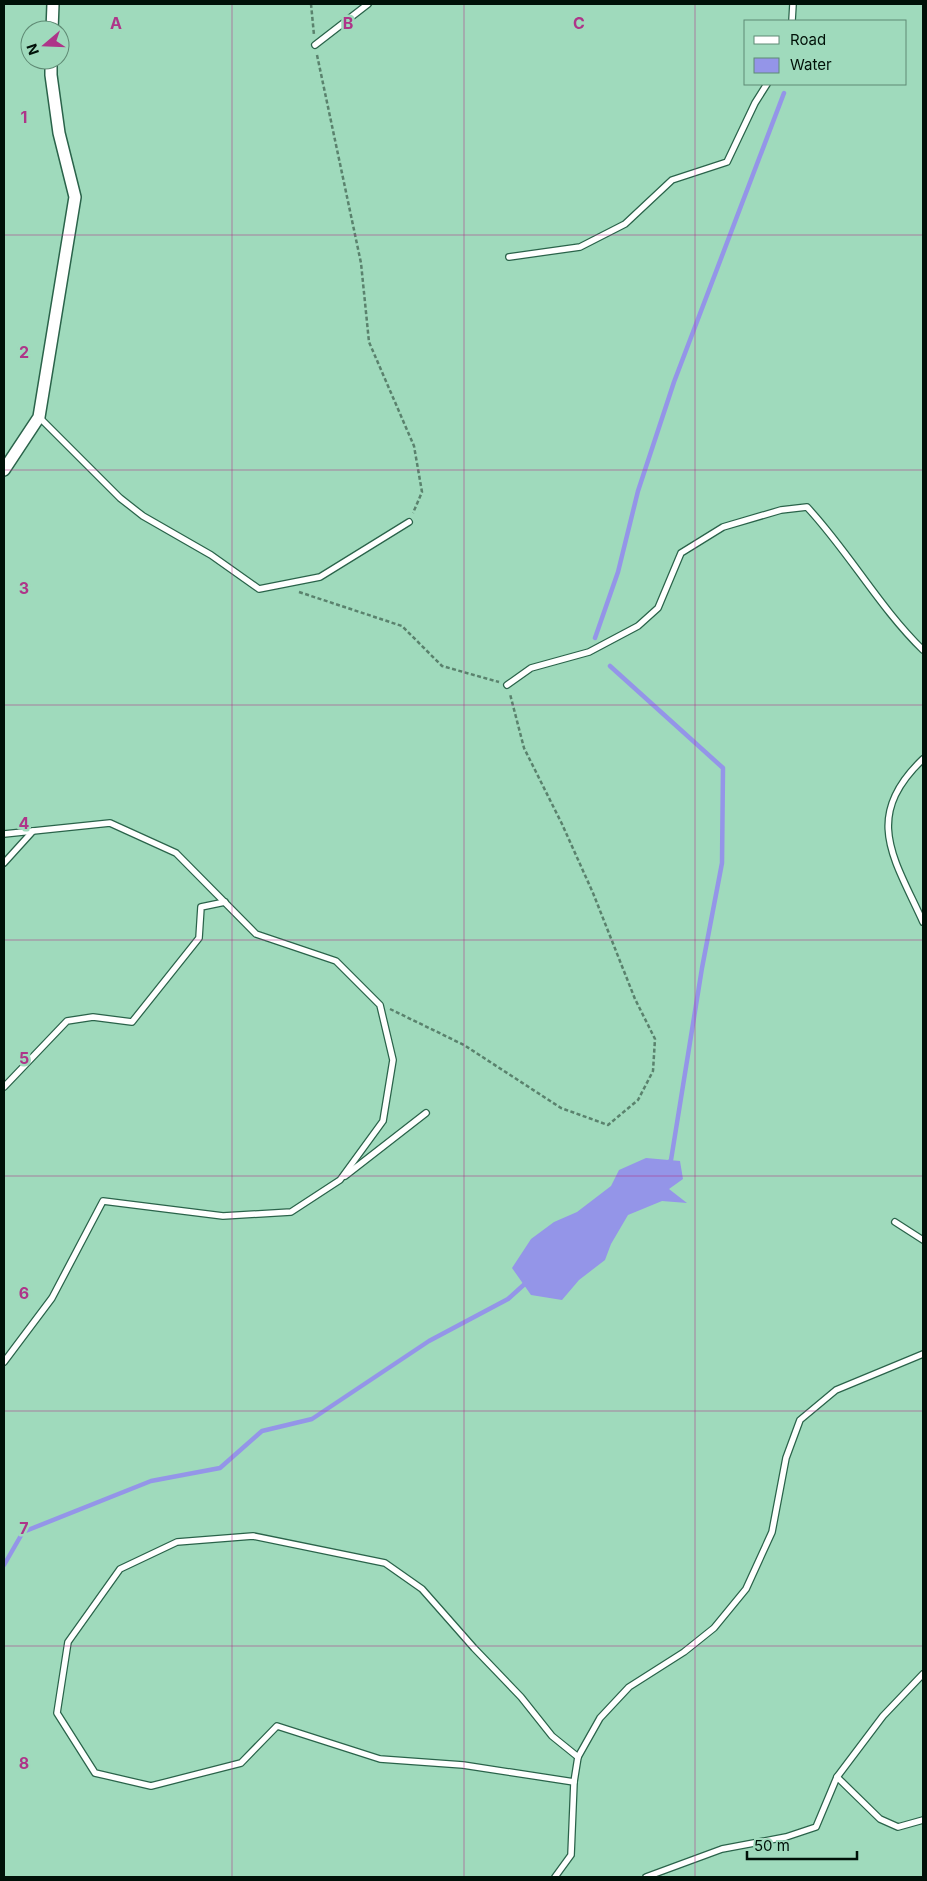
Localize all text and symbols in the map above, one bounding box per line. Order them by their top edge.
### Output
text: A [110,13,122,33]
text: B [343,13,353,33]
text: C [573,13,585,33]
north arrow [20,20,70,70]
legend [744,20,907,85]
text: Road [790,30,826,49]
text: N [22,42,42,57]
text: Water [790,55,832,74]
text: 1 [21,107,27,127]
text: 2 [19,342,29,362]
text: 3 [19,578,29,598]
text: 4 [19,813,30,833]
text: 5 [19,1048,29,1068]
text: 6 [19,1283,29,1303]
text: 7 [19,1518,29,1538]
text: 8 [19,1753,29,1773]
scale bar [747,1828,857,1860]
text: 50 m [754,1836,790,1855]

